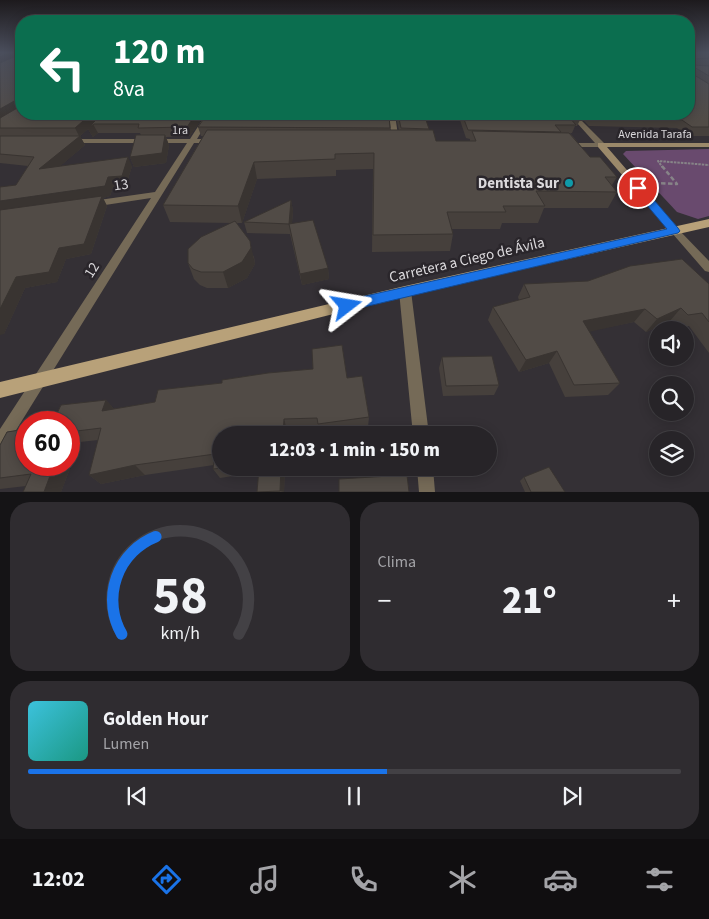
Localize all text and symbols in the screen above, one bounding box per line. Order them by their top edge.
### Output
text: 120 m [113,27,205,77]
icon: left [30,35,95,100]
text: 8va [113,73,145,105]
street label: 1ra [172,122,188,139]
street label: Avenida Tarafa [618,126,692,143]
pin [617,167,659,209]
street label: 13 [112,173,130,197]
place label: Dentista Sur [478,173,559,194]
icon: arrive [624,174,652,202]
marker: Dentista Sur [563,177,575,189]
street label: Carretera a Ciego de Ávila [387,232,547,288]
street label: 12 [79,258,105,282]
position arrow [320,279,372,331]
map controls [649,321,694,476]
button: sound [649,321,694,366]
button: search [649,376,694,421]
speed limit sign: 60 [15,411,80,476]
button: layers [649,431,694,476]
text: 12:03 · 1 min · 150 m [269,437,440,464]
text: Clima [378,551,416,573]
text: 58 [152,560,207,634]
text: 21° [502,574,557,628]
text: − [378,581,391,621]
text: + [667,581,681,621]
text: km/h [160,621,200,646]
text: Golden Hour [103,706,208,733]
text: Lumen [103,733,149,755]
icon: previous [123,782,151,810]
icon: pause [340,782,368,810]
icon: next [558,782,586,810]
icon: directions [149,862,184,897]
icon: music [247,862,282,897]
icon: phone [346,862,381,897]
icon: climate [445,862,480,897]
icon: car [543,862,578,897]
icon: filters [642,862,677,897]
text: 12:02 [32,863,85,895]

